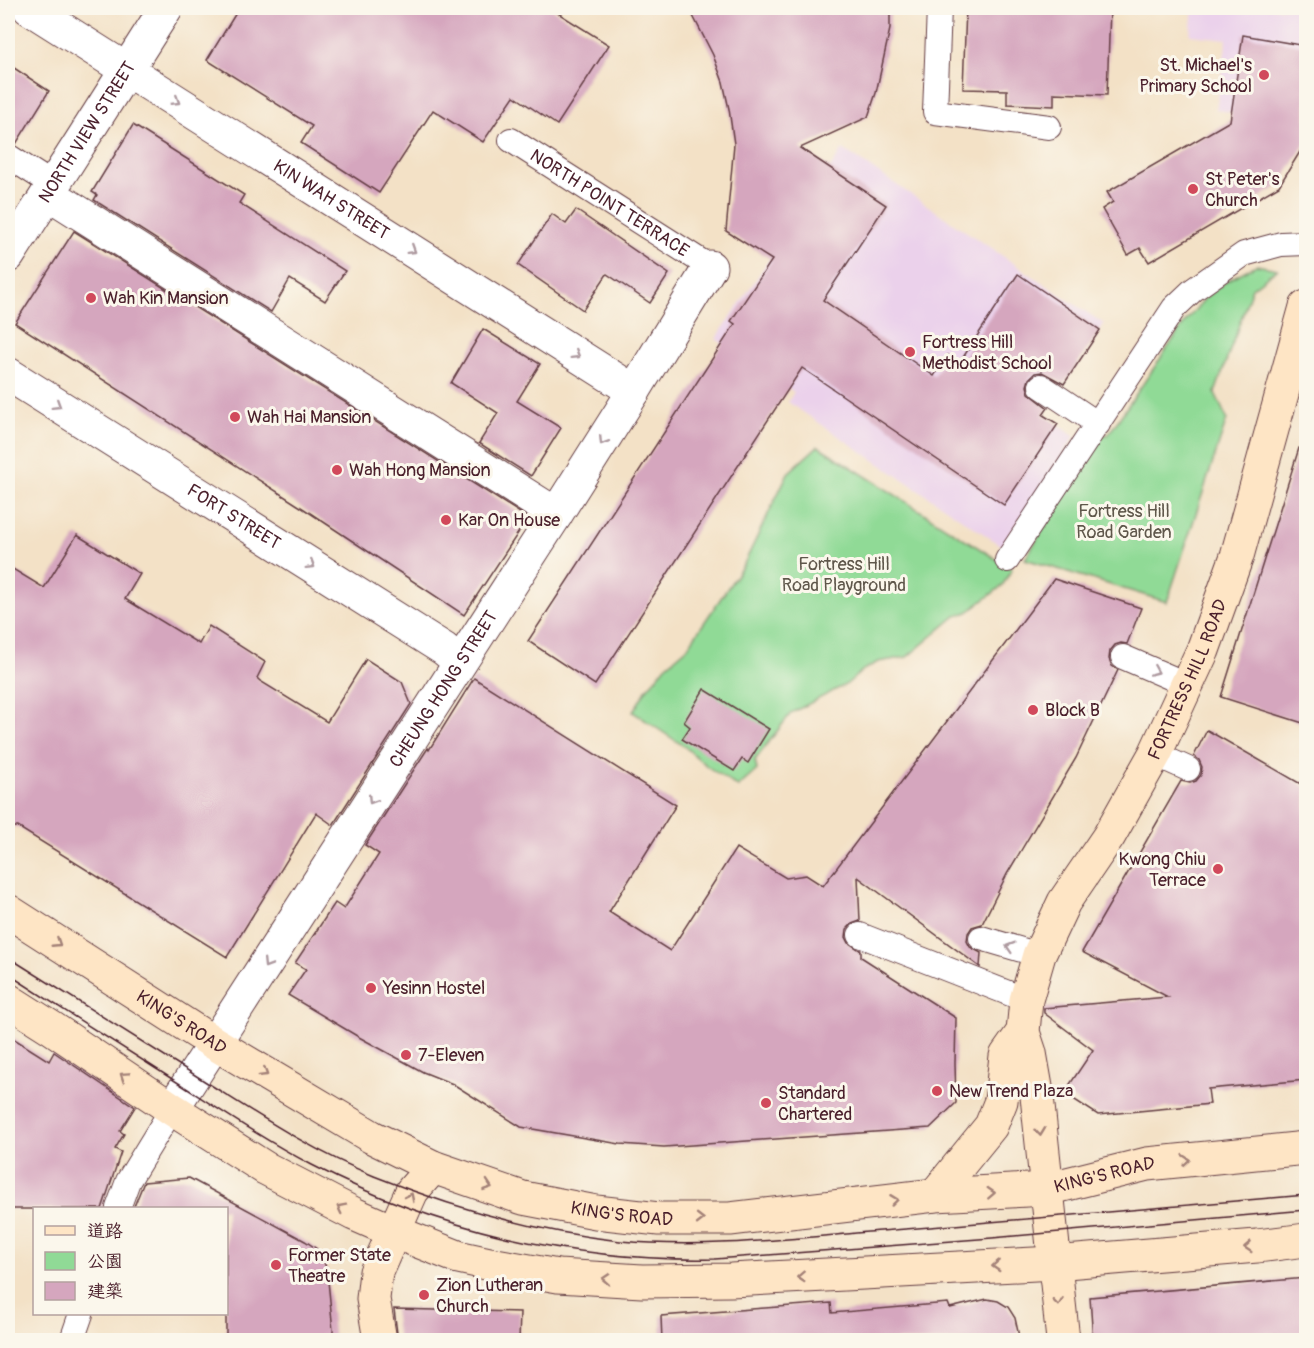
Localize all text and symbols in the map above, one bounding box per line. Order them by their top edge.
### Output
place label: St. Michael's Primary School [1139,54,1252,98]
street label: NORTH VIEW STREET [33,57,141,207]
marker: St. Michael's Primary School [1257,68,1271,82]
one-way arrow [170,93,180,105]
street label: NORTH POINT TERRACE [526,144,693,262]
street label: KIN WAH STREET [269,154,394,245]
place label: St Peter's Church [1205,168,1280,212]
marker: St Peter's Church [1186,182,1200,196]
one-way arrow [406,243,416,255]
place label: Wah Kin Mansion [103,287,229,310]
marker: Wah Kin Mansion [84,291,98,305]
place label: Fortress Hill Methodist School [922,331,1052,375]
marker: Fortress Hill Methodist School [903,345,917,359]
one-way arrow [570,347,581,358]
one-way arrow [51,398,61,410]
place label: Wah Hai Mansion [247,406,372,429]
marker: Wah Hai Mansion [228,410,242,424]
one-way arrow [598,435,610,445]
place label: Wah Hong Mansion [349,459,491,482]
marker: Wah Hong Mansion [330,463,344,477]
street label: FORT STREET [183,478,285,555]
park label: Fortress Hill Road Garden [1076,500,1172,544]
place label: Kar On House [458,509,560,532]
marker: Kar On House [439,513,453,527]
park label: Fortress Hill Road Playground [782,553,906,597]
one-way arrow [304,558,315,569]
street label: FORTRESS HILL ROAD [1142,596,1232,763]
street label: CHEUNG HONG STREET [384,606,502,772]
one-way arrow [1149,664,1160,676]
place label: Block B [1045,699,1100,722]
marker: Block B [1026,703,1040,717]
one-way arrow [368,793,379,804]
place label: Kwong Chiu Terrace [1118,848,1206,892]
marker: Kwong Chiu Terrace [1211,862,1225,876]
one-way arrow [51,935,61,947]
one-way arrow [1005,941,1016,954]
one-way arrow [263,957,274,968]
place label: Yesinn Hostel [382,977,485,1000]
marker: Yesinn Hostel [364,981,378,995]
street label: KING'S ROAD [132,985,231,1059]
place label: 7-Eleven [418,1044,485,1067]
marker: 7-Eleven [399,1048,413,1062]
one-way arrow [258,1066,268,1078]
one-way arrow [119,1072,130,1083]
place label: New Trend Plaza [949,1080,1073,1103]
place label: Standard Chartered [778,1082,852,1126]
marker: New Trend Plaza [930,1084,944,1098]
marker: Standard Chartered [759,1096,773,1110]
one-way arrow [1034,1127,1046,1136]
street label: KING'S ROAD [1052,1152,1156,1198]
one-way arrow [1181,1154,1191,1167]
one-way arrow [482,1179,493,1192]
one-way arrow [986,1186,995,1199]
one-way arrow [403,1193,414,1204]
one-way arrow [890,1194,899,1207]
street label: KING'S ROAD [569,1196,673,1231]
one-way arrow [337,1204,348,1215]
legend [33,1207,228,1315]
one-way arrow [696,1213,705,1225]
text: 道路 [87,1220,123,1243]
one-way arrow [1244,1240,1253,1253]
place label: Former State Theatre [288,1244,391,1288]
text: 公園 [87,1250,123,1273]
marker: Former State Theatre [269,1258,283,1272]
one-way arrow [991,1260,1000,1273]
one-way arrow [797,1270,806,1283]
one-way arrow [602,1273,611,1286]
place label: Zion Lutheran Church [436,1274,543,1318]
text: 建築 [87,1280,123,1303]
marker: Zion Lutheran Church [417,1288,431,1302]
one-way arrow [1051,1297,1064,1306]

